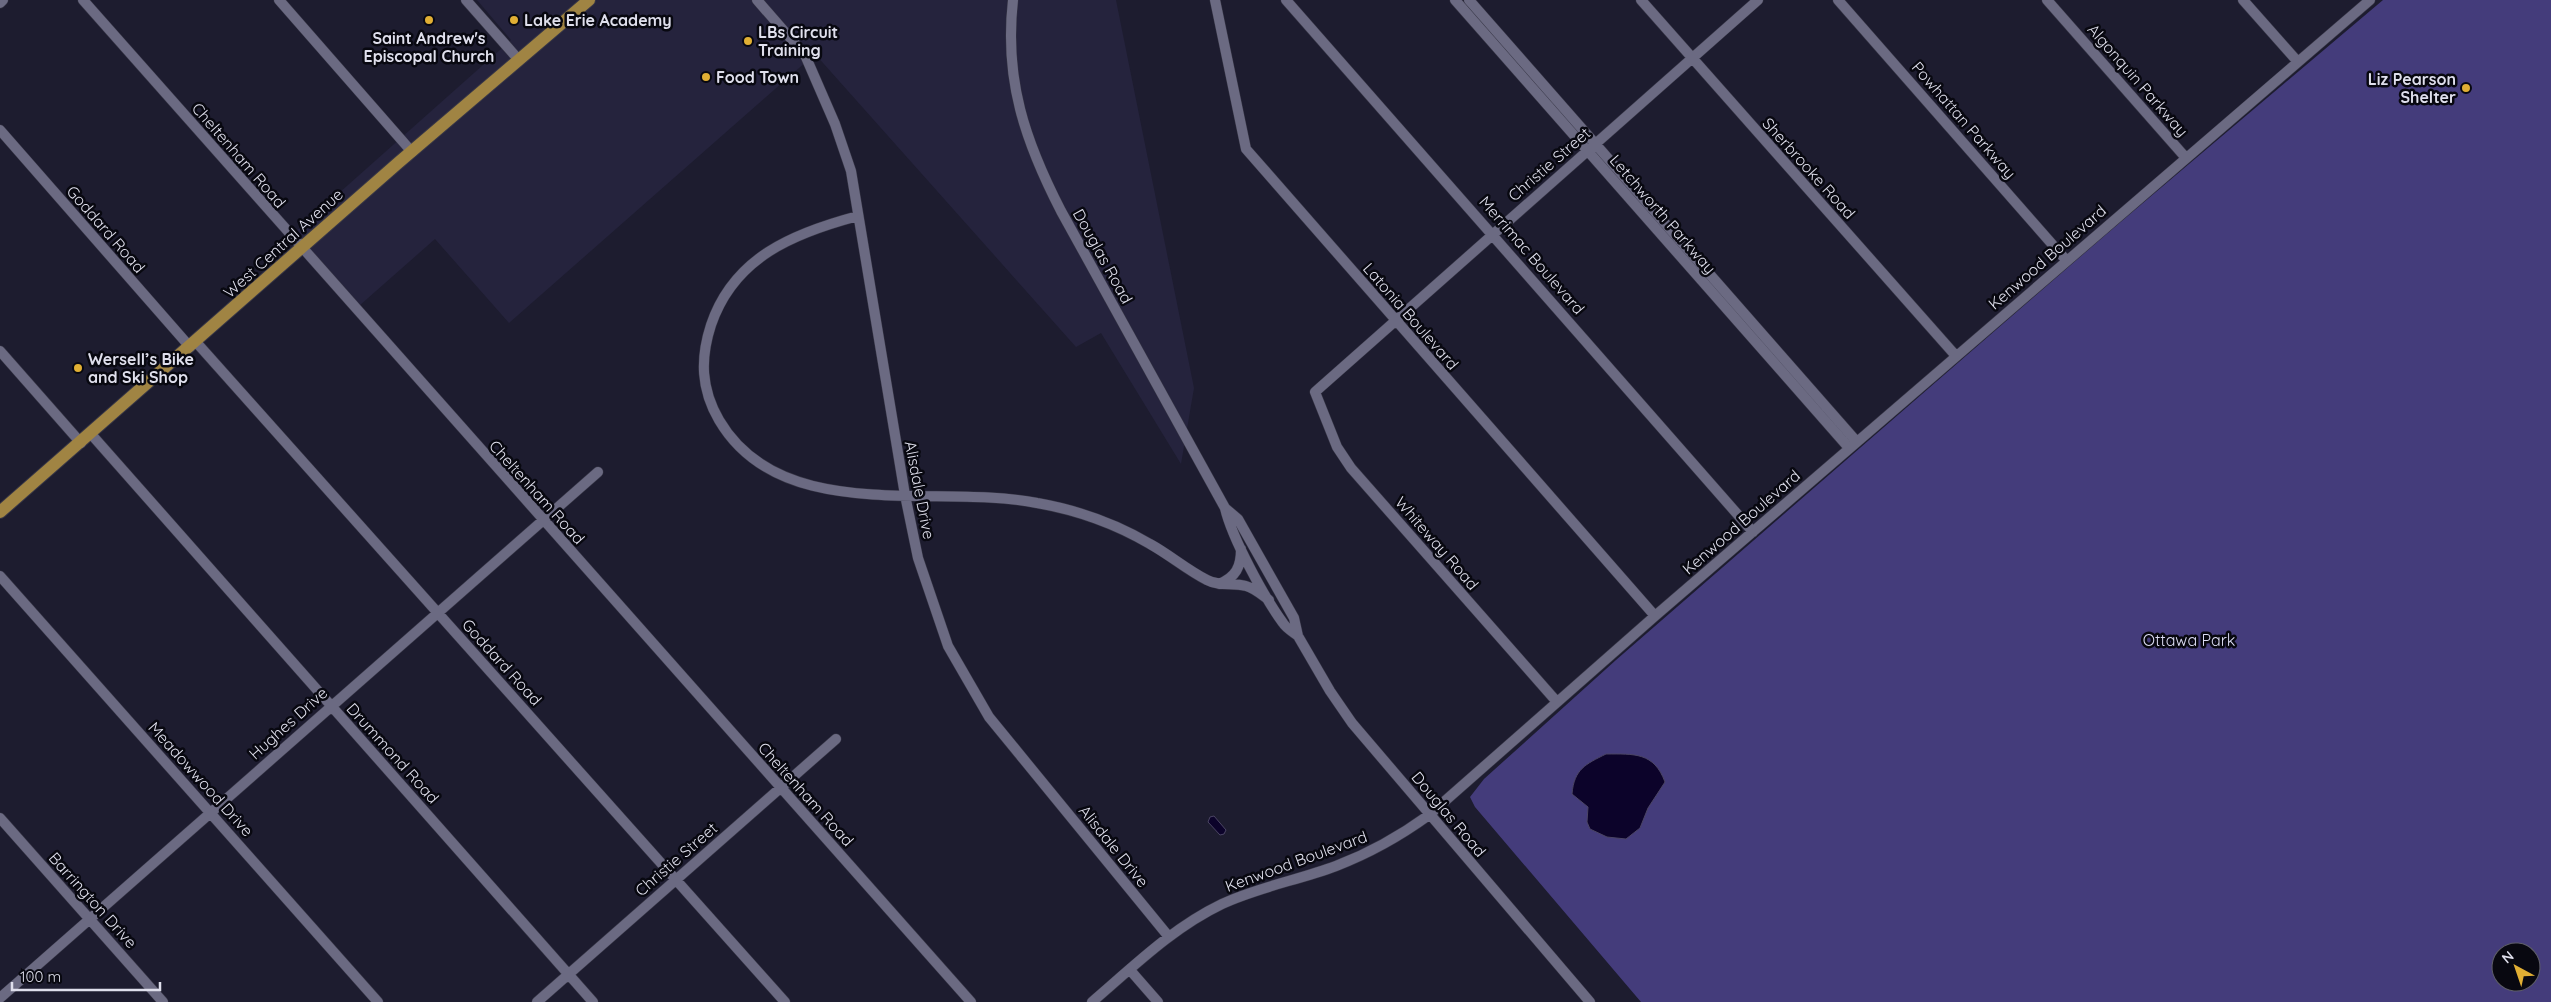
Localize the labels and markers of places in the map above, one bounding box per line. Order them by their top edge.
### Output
place label: Lake Erie Academy [524,10,672,30]
marker: Saint Andrew's Episcopal Church [423,14,435,26]
marker: Lake Erie Academy [508,14,520,26]
place label: LBs Circuit Training [758,22,838,60]
place label: Saint Andrew's Episcopal Church [364,28,494,66]
marker: LBs Circuit Training [742,35,754,47]
place label: Food Town [716,67,799,87]
place label: Liz Pearson Shelter [2368,69,2456,107]
marker: Food Town [700,71,712,83]
marker: Liz Pearson Shelter [2460,82,2472,94]
place label: Wersell’s Bike and Ski Shop [88,349,194,387]
marker: Wersell’s Bike and Ski Shop [72,362,84,374]

